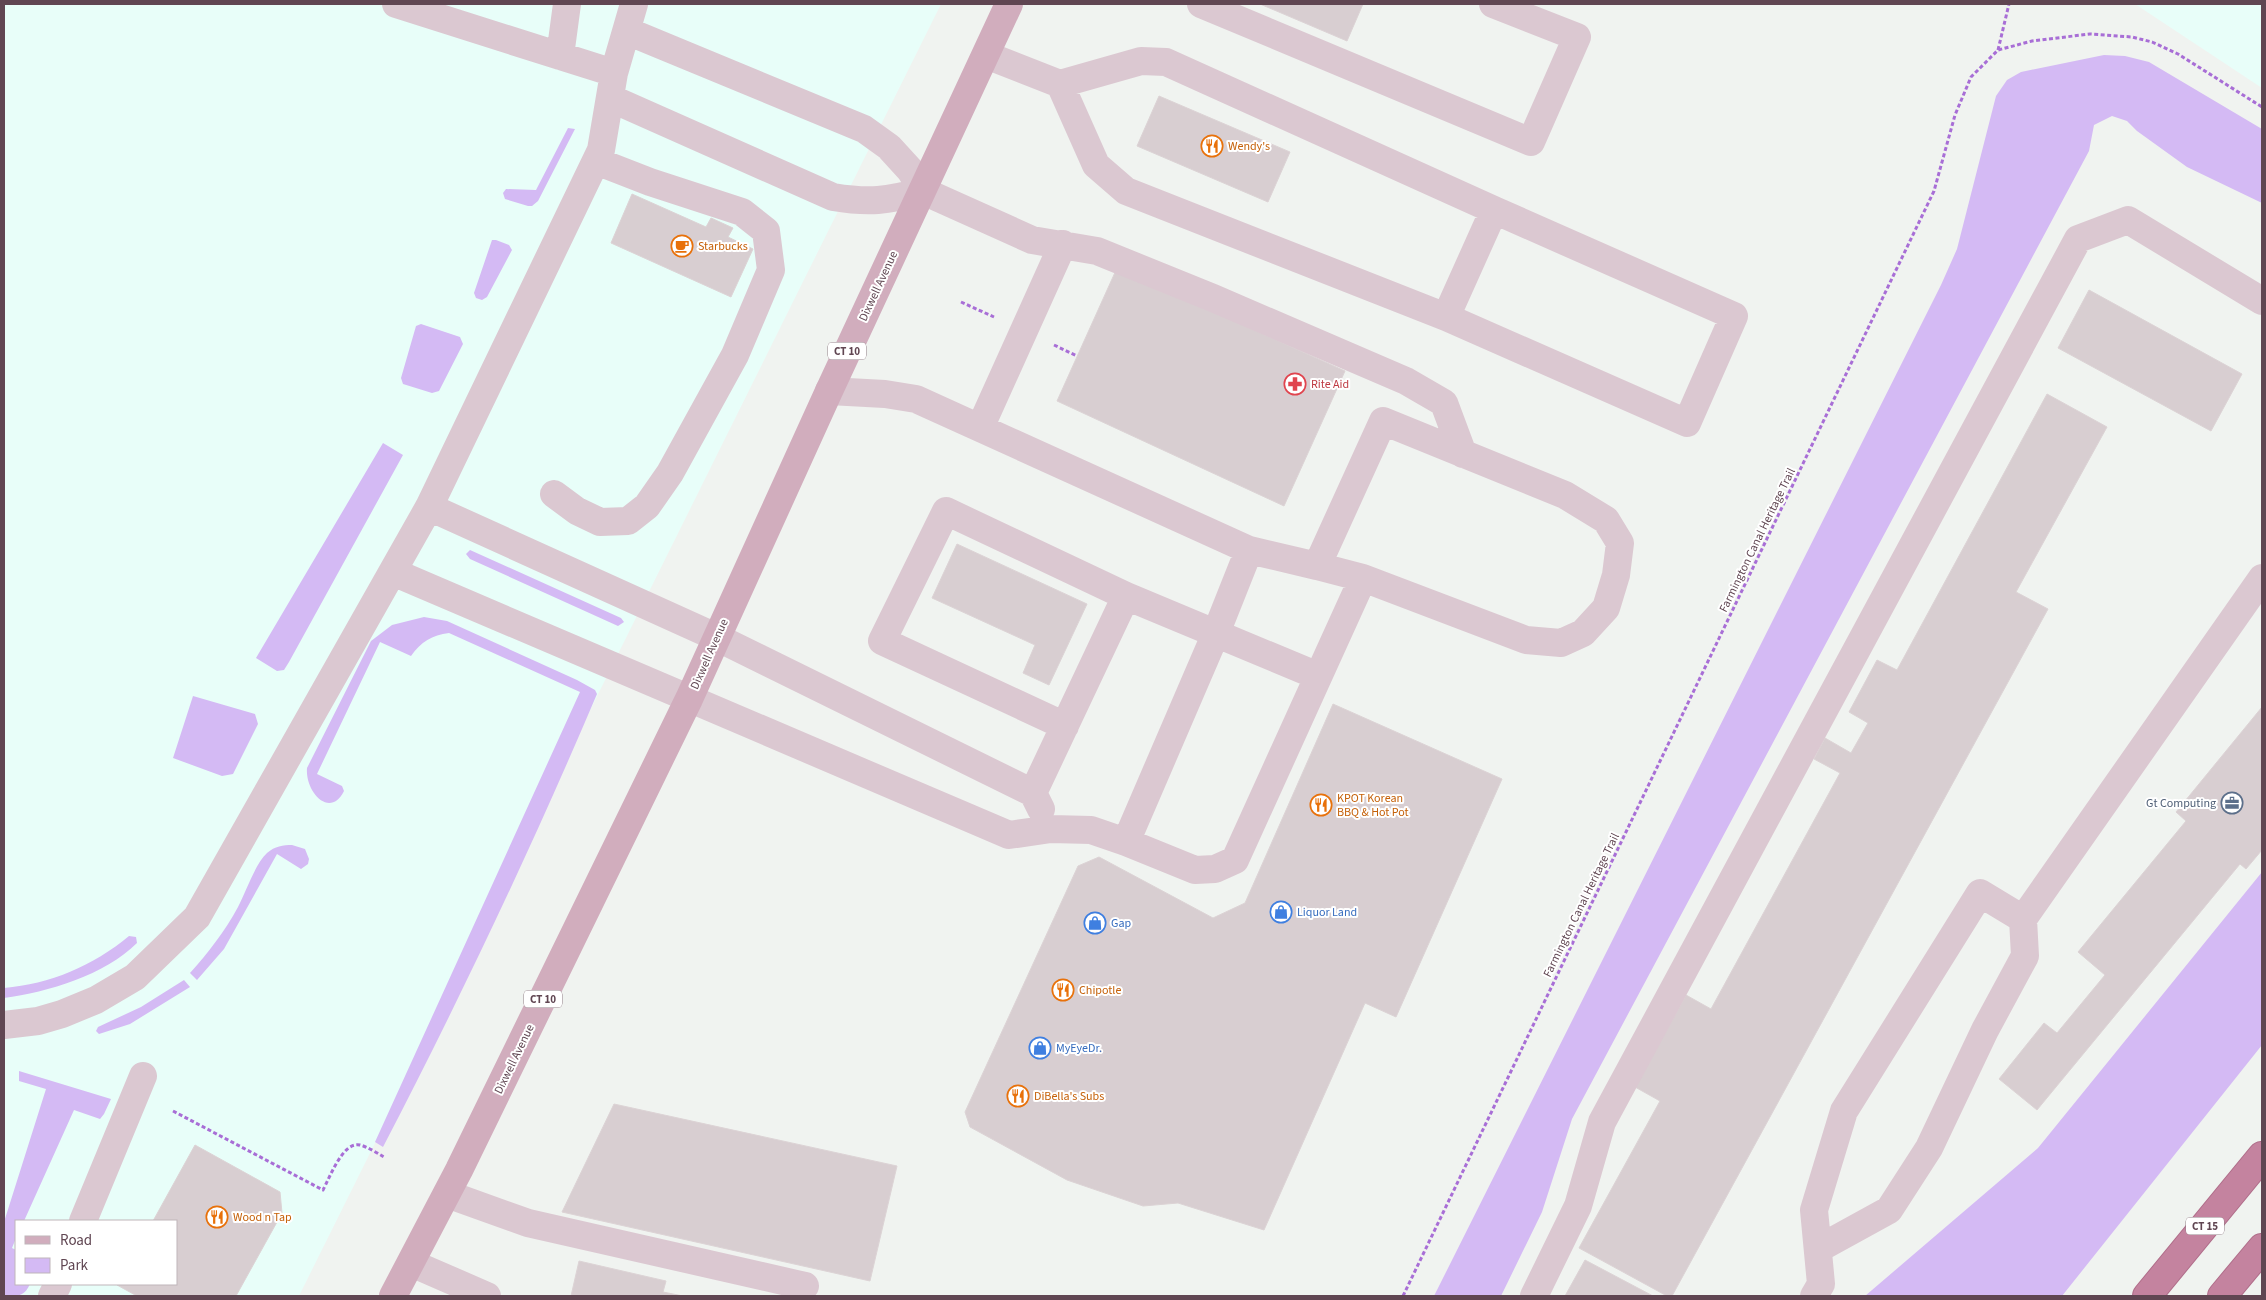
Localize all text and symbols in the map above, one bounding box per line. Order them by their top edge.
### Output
restaurant icon: Wendy's [1200,134,1224,158]
place label: Wendy's [1228,138,1270,155]
cafe icon: Starbucks [670,234,694,258]
place label: Starbucks [698,238,748,255]
street label: Dixwell Avenue [855,248,902,324]
road number: CT 10 [828,342,866,360]
pharmacy icon: Rite Aid [1283,372,1307,396]
place label: Rite Aid [1311,376,1349,393]
street label: Farmington Canal Heritage Trail [1715,465,1800,615]
street label: Dixwell Avenue [686,616,733,692]
place label: KPOT Korean BBQ & Hot Pot [1337,790,1409,821]
office icon: Gt Computing [2220,791,2244,815]
restaurant icon: KPOT Korean BBQ & Hot Pot [1309,793,1333,817]
place label: Gt Computing [2146,795,2216,812]
street label: Farmington Canal Heritage Trail [1539,830,1624,980]
shop icon: Liquor Land [1269,900,1293,924]
place label: Liquor Land [1297,904,1357,921]
shop icon: Gap [1083,911,1107,935]
place label: Gap [1111,915,1131,932]
restaurant icon: Chipotle [1051,978,1075,1002]
place label: Chipotle [1079,982,1121,999]
road number: CT 10 [524,991,562,1008]
street label: Dixwell Avenue [490,1021,539,1097]
shop icon: MyEyeDr. [1028,1036,1052,1060]
place label: MyEyeDr. [1056,1040,1102,1057]
restaurant icon: DiBella's Subs [1006,1084,1030,1108]
place label: DiBella's Subs [1034,1088,1104,1105]
restaurant icon: Wood n Tap [205,1205,229,1229]
place label: Wood n Tap [233,1209,292,1226]
road number: CT 15 [2186,1218,2224,1234]
legend [15,1220,178,1285]
text: Road [60,1230,92,1251]
text: Park [60,1255,89,1276]

